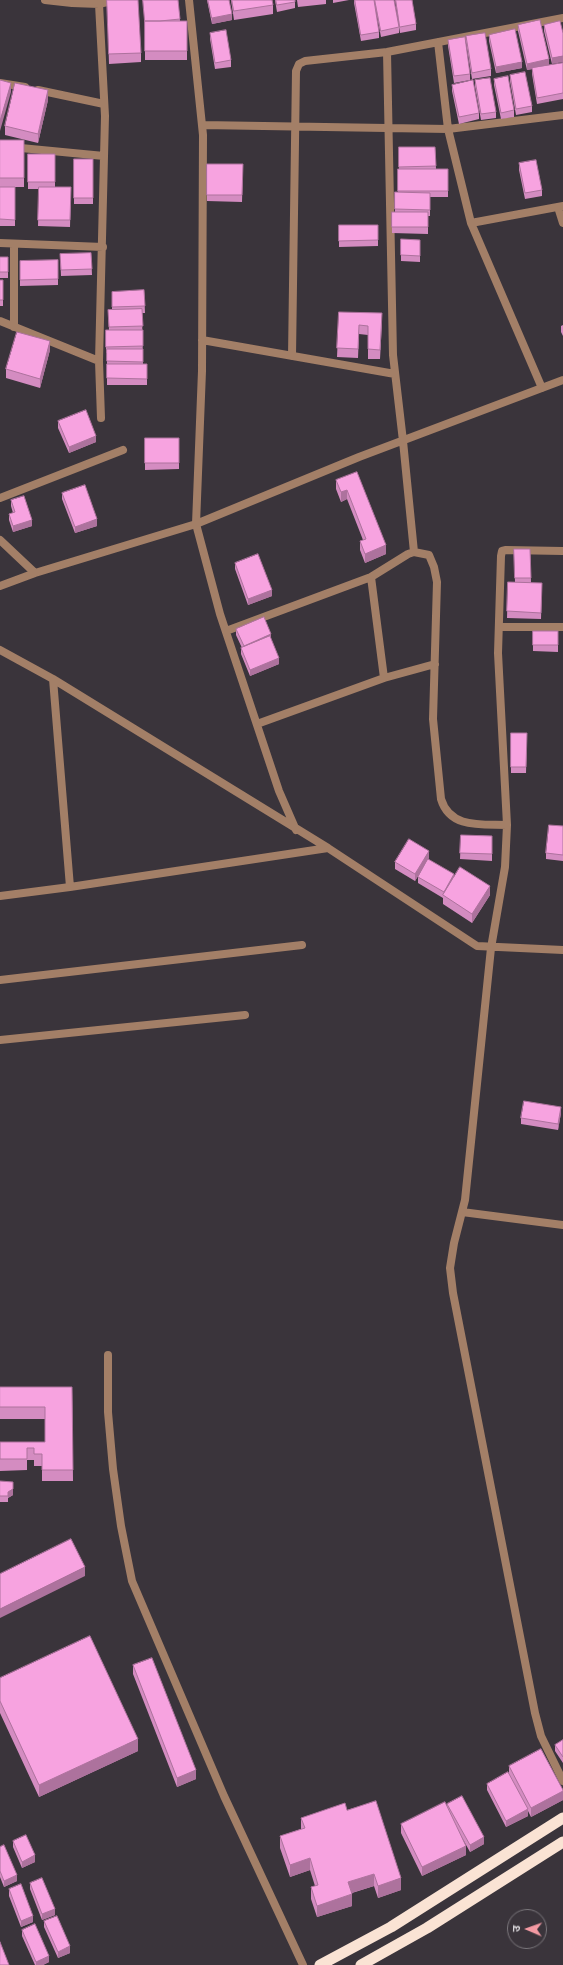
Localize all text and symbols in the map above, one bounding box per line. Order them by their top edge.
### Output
north arrow [507,1909,547,1949]
text: उ [509,1925,523,1932]

